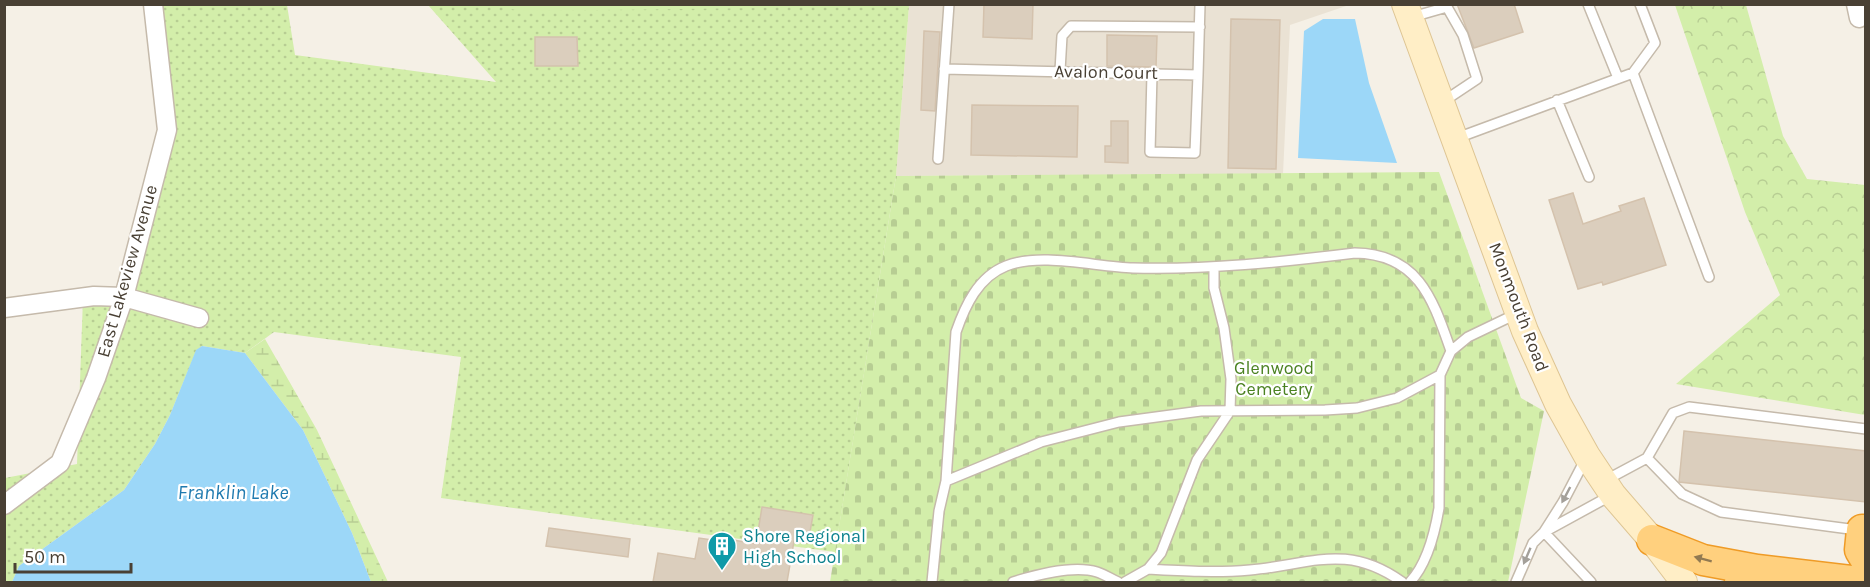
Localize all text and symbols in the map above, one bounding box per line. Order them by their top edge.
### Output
street label: Avalon Court [1054,60,1158,84]
street label: East Lakeview Avenue [92,182,162,360]
street label: Monmouth Road [1484,239,1554,375]
park label: Glenwood Cemetery [1234,357,1314,400]
water label: Franklin Lake [178,481,288,504]
one-way arrow [1561,487,1571,504]
place label: Shore Regional High School [743,525,866,568]
building icon: Shore Regional High School [706,530,738,572]
scale bar [15,536,130,574]
text: 50 m [24,546,66,568]
one-way arrow [1522,547,1532,565]
one-way arrow [1694,554,1712,564]

